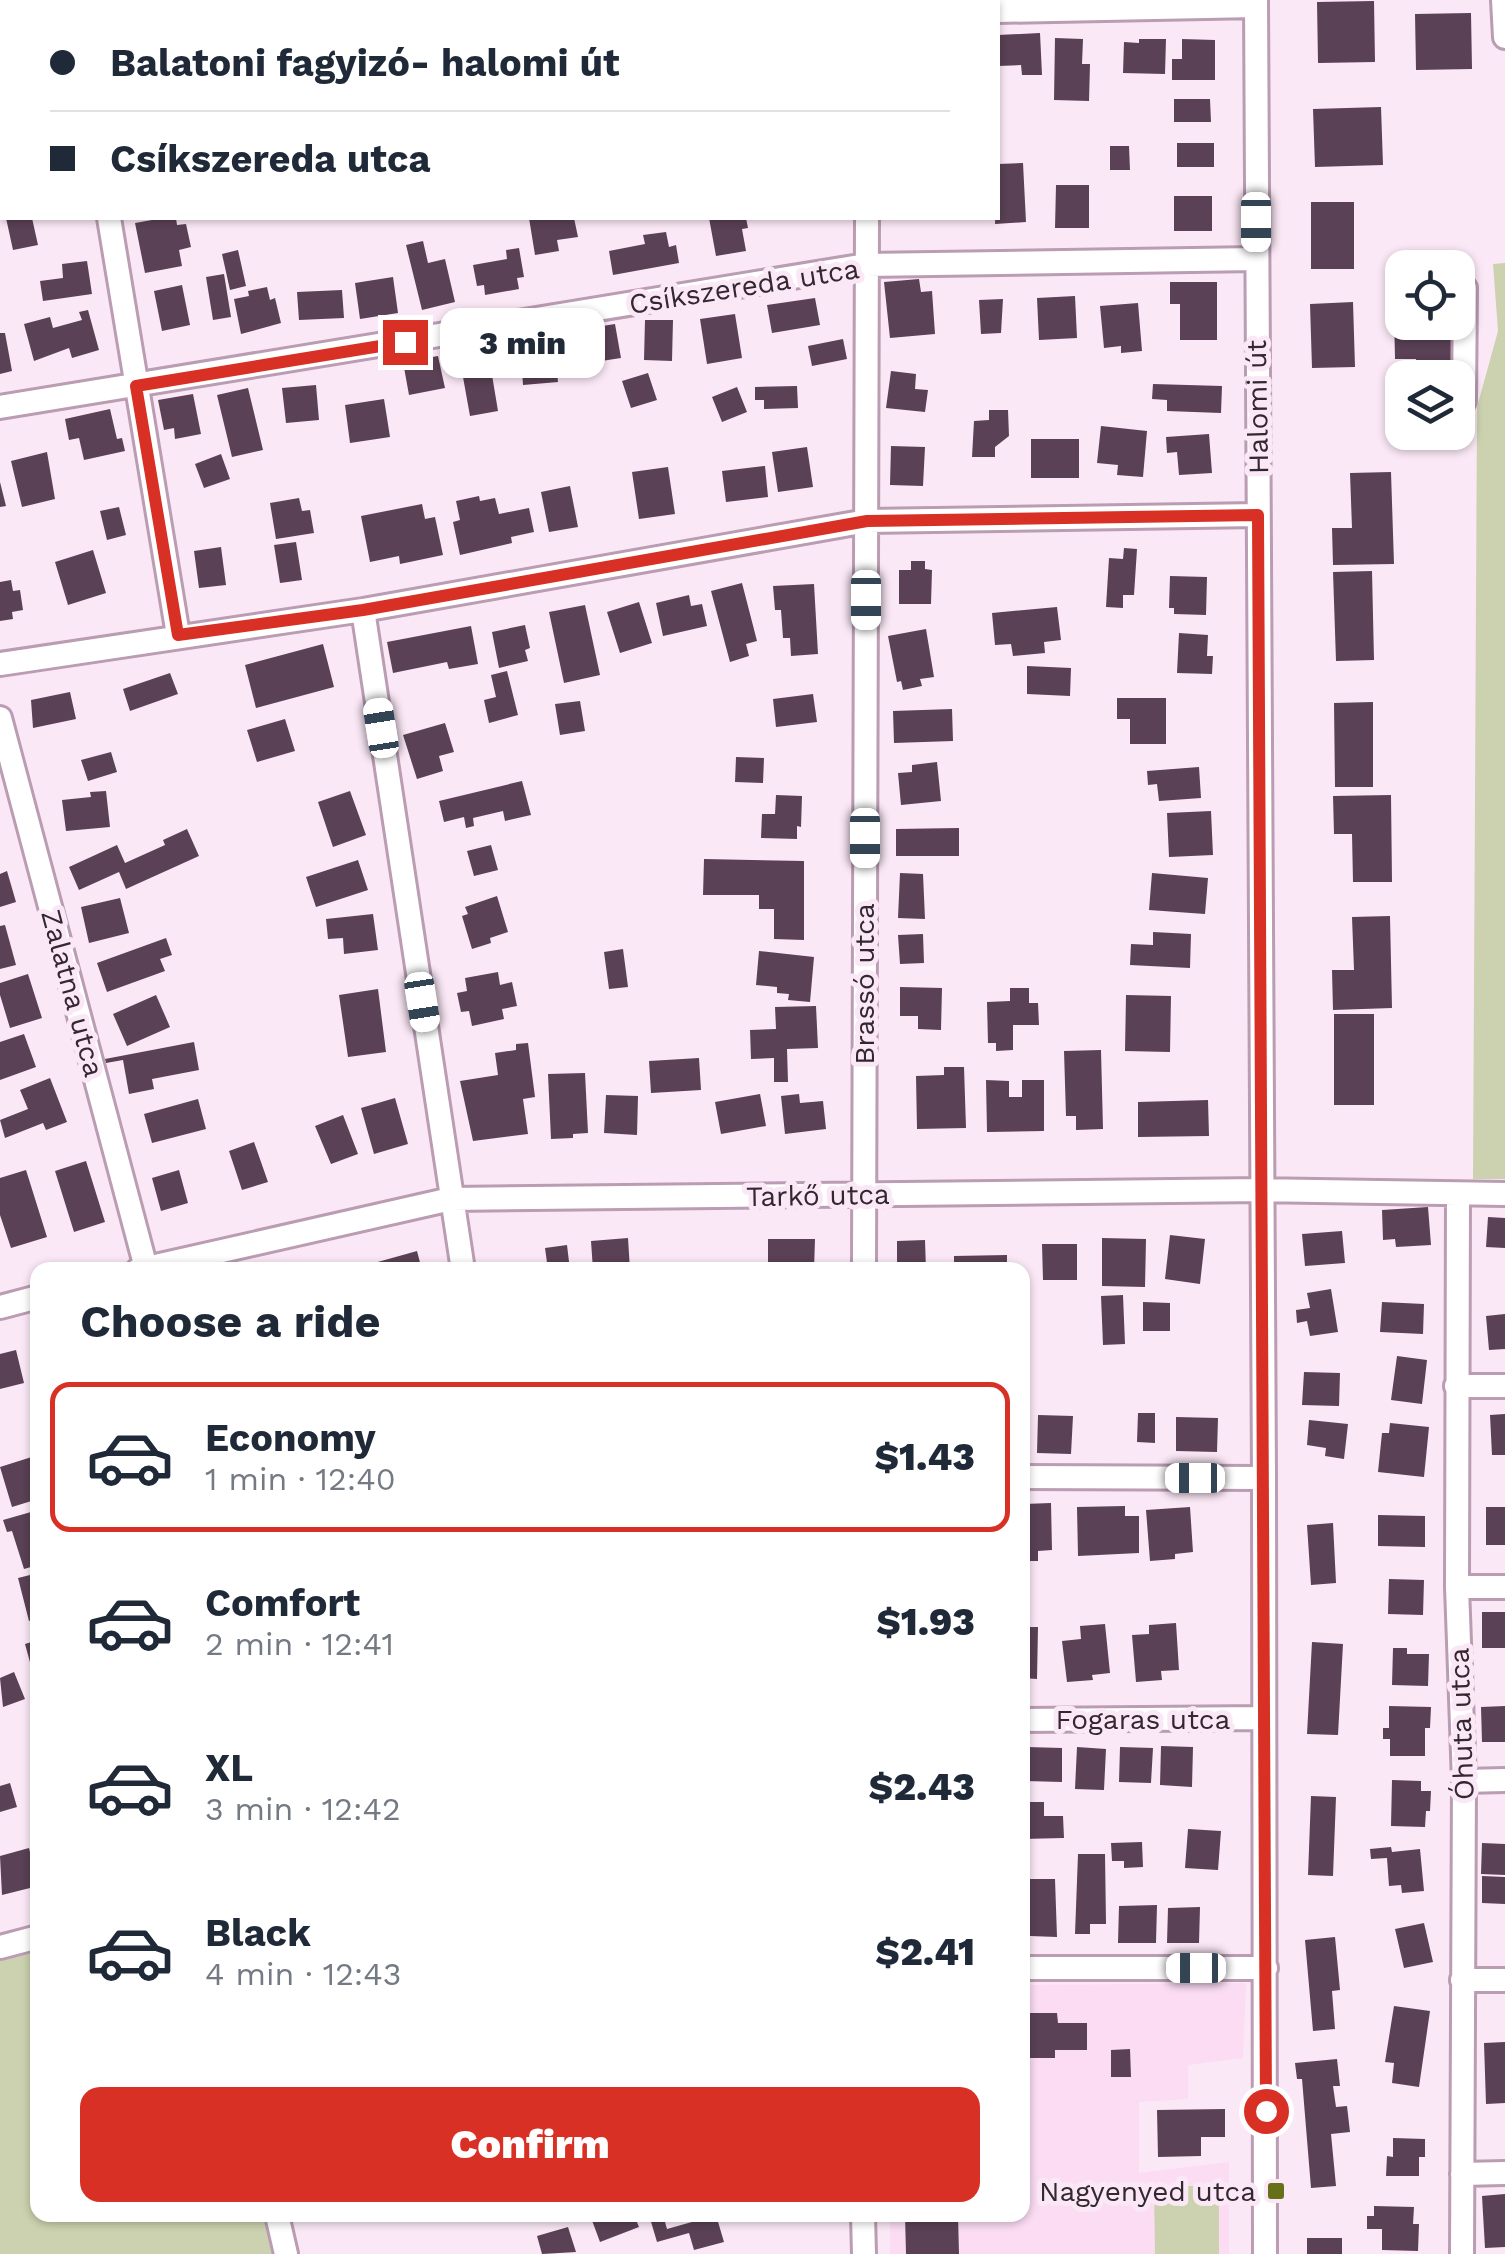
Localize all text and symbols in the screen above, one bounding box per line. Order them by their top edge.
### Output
text: Balatoni fagyizó- halomi út [110,41,620,85]
text: Csíkszereda utca [110,137,431,181]
car [1241,192,1271,252]
map controls [1385,250,1475,450]
button: locate [1385,250,1475,340]
street label: Csíkszereda utca [627,252,862,321]
callout: 3 min [440,307,605,377]
route end [383,320,428,365]
text: 3 min [479,324,566,362]
street label: Halomi út [1240,339,1275,474]
button: layers [1385,360,1475,450]
car [851,570,881,630]
car [361,696,401,760]
car [850,808,880,868]
street label: Brassó utca [848,903,881,1065]
street label: Zalatna utca [34,906,111,1080]
car [402,970,442,1034]
street label: Tarkő utca [746,1178,890,1213]
text: Choose a ride [80,1295,380,1348]
icon: car [85,1412,175,1502]
text: Economy [205,1416,376,1460]
text: $1.43 [874,1435,975,1479]
text: 1 min · 12:40 [205,1460,396,1498]
car [1165,1463,1225,1493]
icon: car [85,1577,175,1667]
text: Comfort [205,1581,360,1625]
text: $1.93 [876,1600,975,1644]
text: 2 min · 12:41 [205,1625,394,1663]
street label: Óhuta utca [1442,1647,1481,1801]
street label: Fogaras utca [1056,1703,1231,1736]
icon: car [85,1742,175,1832]
text: XL [205,1746,253,1790]
text: $2.43 [869,1765,975,1809]
text: 3 min · 12:42 [205,1790,401,1828]
icon: car [85,1907,175,1997]
text: Black [205,1911,311,1955]
text: $2.41 [875,1930,975,1974]
car [1166,1953,1226,1983]
text: 4 min · 12:43 [205,1955,402,1993]
button: Confirm [80,2087,980,2202]
route start [1244,2089,1289,2134]
place label: Nagyenyed utca [1039,2175,1256,2208]
marker: Nagyenyed utca [1265,2180,1287,2202]

